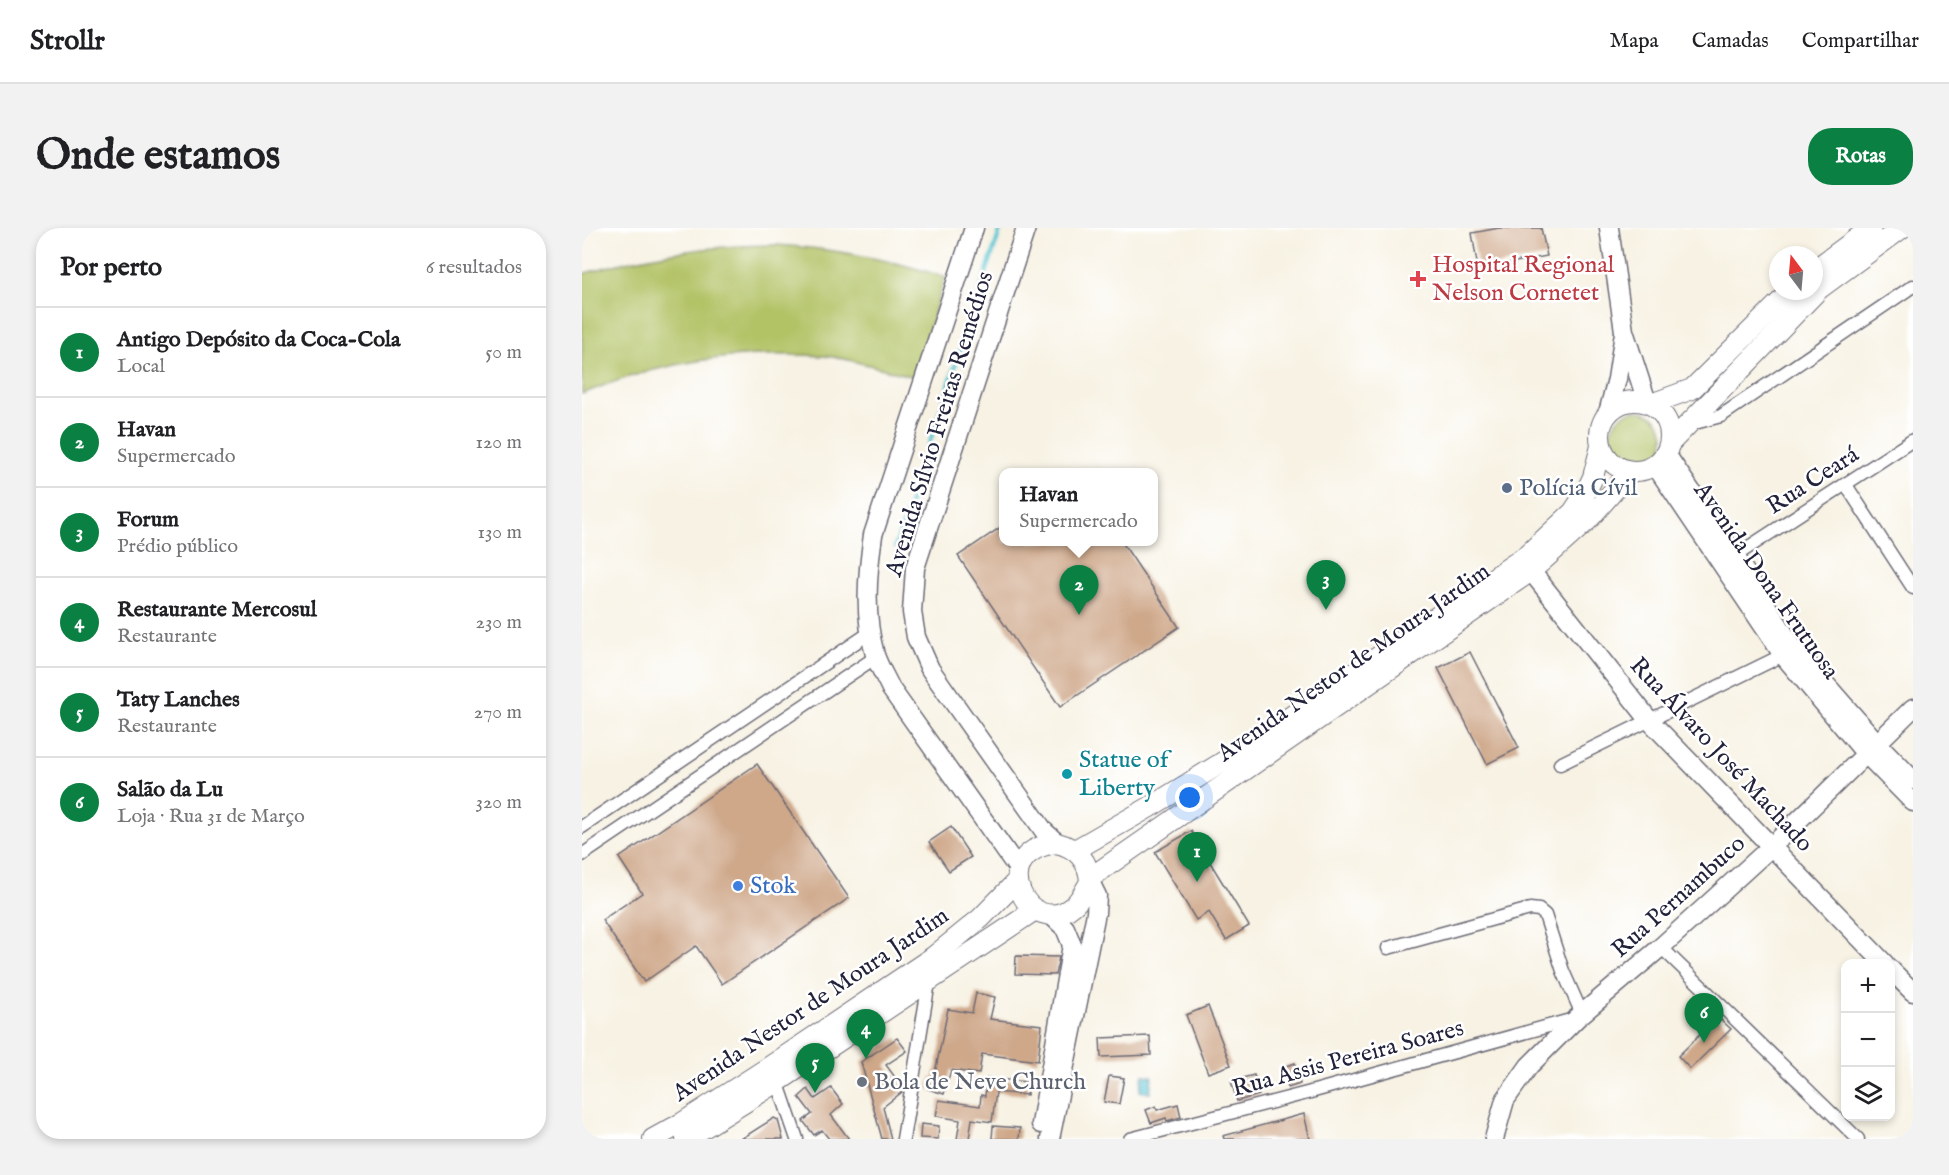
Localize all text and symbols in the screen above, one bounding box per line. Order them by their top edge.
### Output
text: Strollr [30,24,105,59]
text: Mapa [1609,28,1659,55]
text: Camadas [1692,28,1769,55]
text: Compartilhar [1802,28,1919,55]
button: Rotas [1808,128,1913,185]
text: Onde estamos [36,130,280,183]
north arrow [1769,246,1823,300]
place label: Hospital Regional Nelson Cornetet [1432,250,1615,309]
text: Por perto [60,251,162,284]
text: 6 resultados [426,255,522,280]
street label: Avenida Sílvio Freitas Remédios [878,268,1001,581]
marker: Hospital Regional Nelson Cornetet [1409,270,1427,288]
text: Antigo Depósito da Coca-Cola [117,326,401,354]
text: 1 [76,340,83,365]
text: 50 m [485,340,522,365]
text: Local [117,354,165,379]
text: Havan [117,416,176,444]
text: 2 [75,430,84,455]
text: 120 m [476,430,522,455]
street label: Rua Ceará [1761,439,1866,522]
text: Supermercado [117,444,236,469]
popup [999,468,1158,546]
place label: Polícia Cívil [1519,473,1638,504]
street label: Avenida Dona Frutuosa [1686,476,1846,686]
text: Havan [1019,481,1078,509]
marker: Polícia Cívil [1500,481,1514,495]
text: Forum [117,506,179,534]
text: Supermercado [1019,509,1138,534]
text: 3 [76,520,83,545]
text: 130 m [477,520,522,545]
text: Prédio público [117,534,238,559]
street label: Avenida Nestor de Moura Jardim [1211,557,1497,770]
pin: 3 [1306,560,1346,610]
pin: 2 [1060,566,1098,615]
text: Restaurante Mercosul [117,596,317,624]
text: 4 [75,610,84,635]
text: 230 m [476,610,522,635]
text: Restaurante [117,624,217,649]
street label: Rua Álvaro José Machado [1623,651,1820,859]
text: Taty Lanches [117,686,240,714]
text: 5 [76,700,83,725]
text: 270 m [474,700,522,725]
text: Restaurante [117,714,217,739]
place label: Statue of Liberty [1079,745,1173,804]
marker: Statue of Liberty [1060,767,1074,781]
text: Salão da Lu [117,776,223,804]
your location [1175,783,1204,812]
text: 6 [75,790,84,815]
text: 320 m [476,790,522,815]
text: Loja · Rua 31 de Março [117,804,305,829]
street label: Rua Pernambuco [1606,829,1752,965]
pin: 1 [1178,832,1216,882]
place label: Stok [750,871,796,902]
marker: Stok [731,879,745,893]
street label: Avenida Nestor de Moura Jardim [666,901,955,1110]
map controls [1841,959,1895,1121]
button: + [1841,959,1895,1013]
pin: 6 [1684,994,1724,1043]
pin: 4 [846,1010,886,1059]
street label: Rua Assis Pereira Soares [1229,1013,1467,1105]
button: − [1841,1013,1895,1067]
pin: 5 [796,1044,834,1093]
place label: Bola de Neve Church [874,1067,1086,1098]
button: layers [1841,1067,1895,1121]
marker: Bola de Neve Church [855,1075,869,1089]

